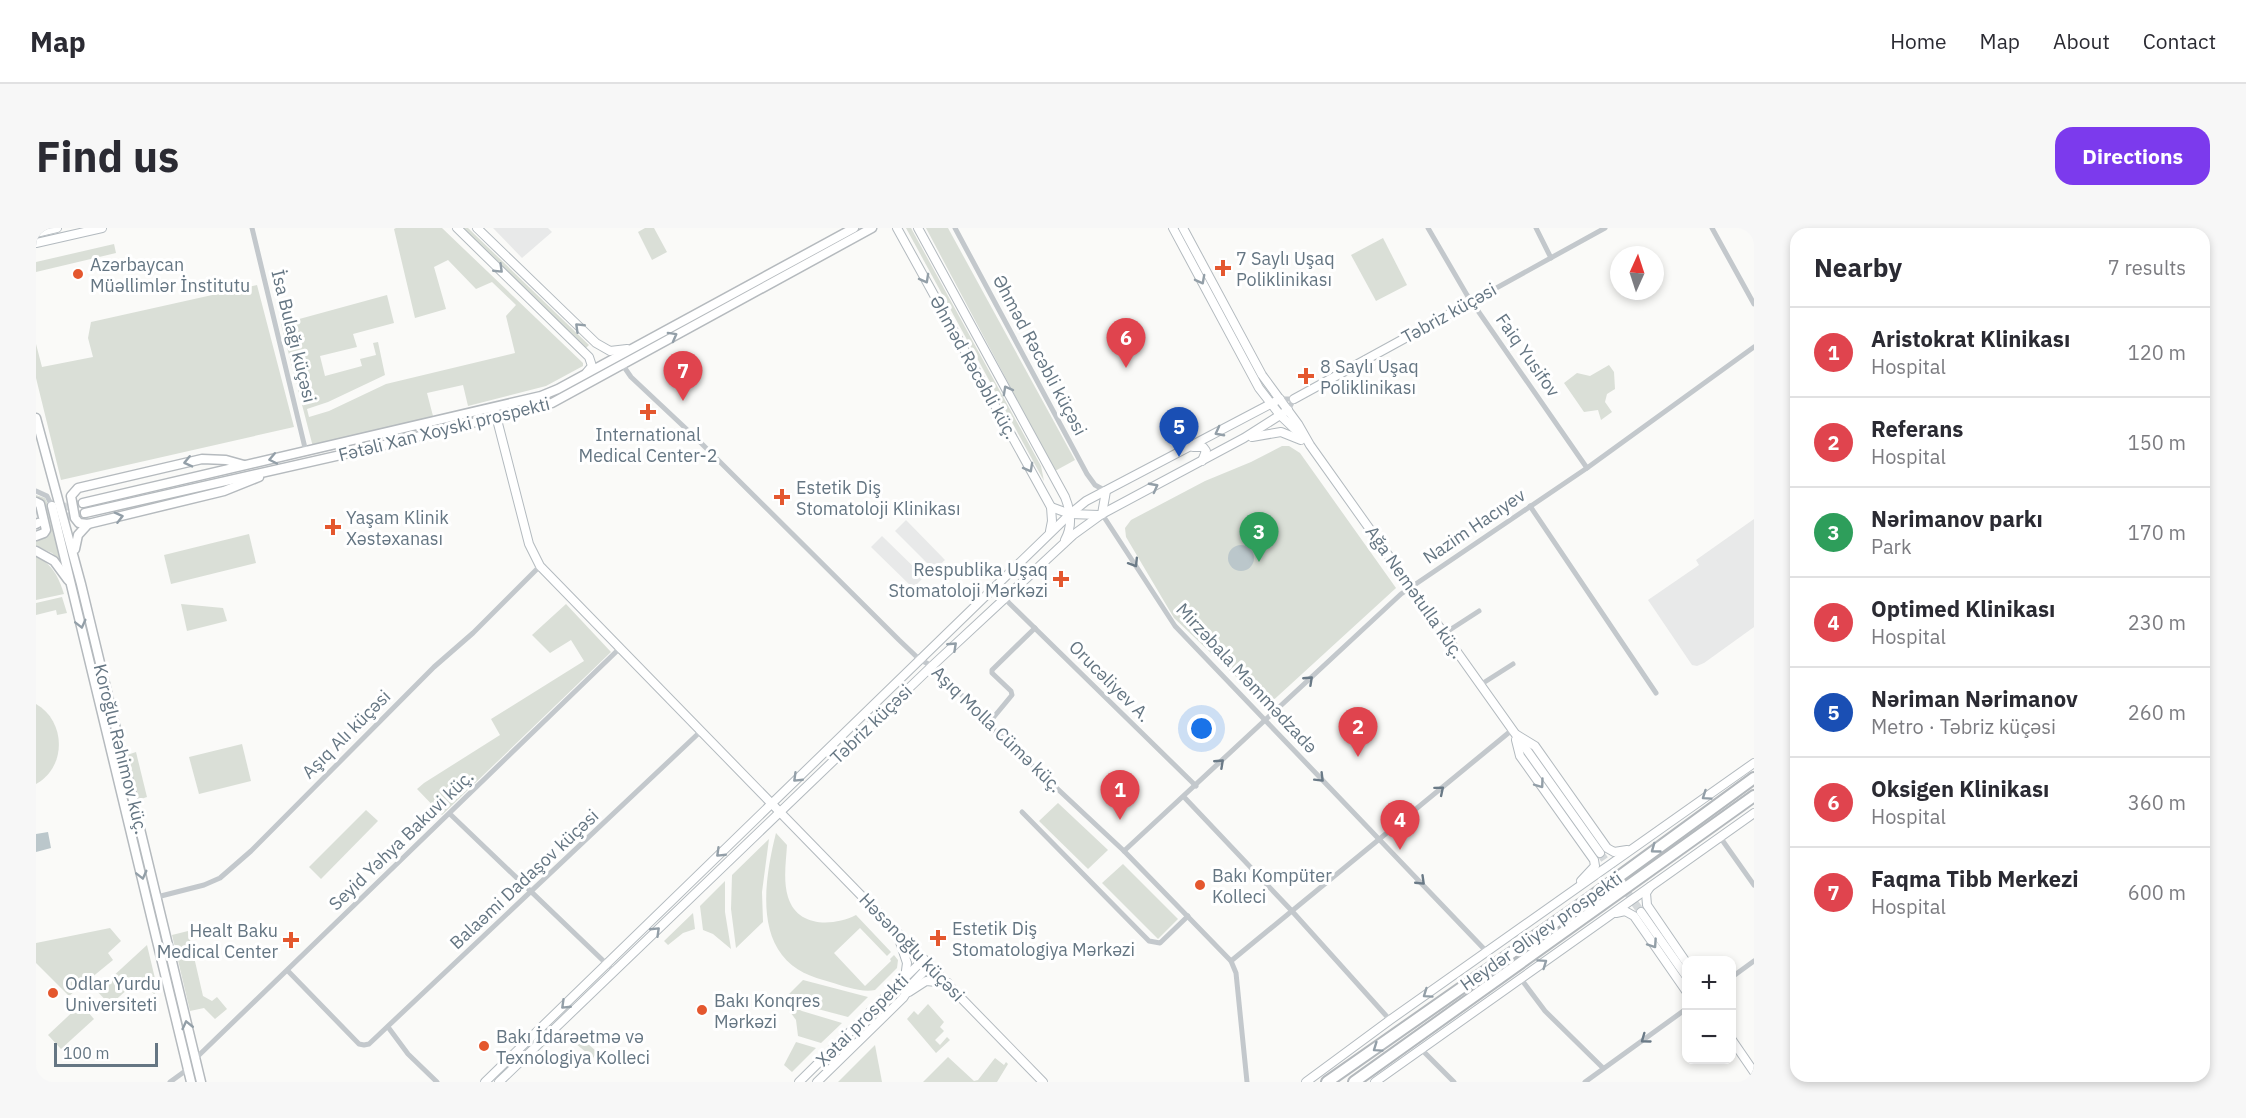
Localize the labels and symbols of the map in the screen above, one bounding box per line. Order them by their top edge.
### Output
north arrow [1610,246,1664,300]
place label: 7 Saylı Uşaq Poliklinikası [1236,247,1335,291]
place label: Azərbaycan Müəllimlər İnstitutu [90,253,250,297]
marker: 7 Saylı Uşaq Poliklinikası [1214,259,1232,277]
one-way arrow [492,261,503,272]
marker: Azərbaycan Müəllimlər İnstitutu [71,267,85,281]
street label: İsa Bulağı küçəsi [266,267,322,405]
street label: Əhməd Rəcəbli küçəsi [988,271,1092,439]
one-way arrow [918,273,929,283]
one-way arrow [1193,273,1205,284]
street label: Təbriz küçəsi [1398,278,1500,348]
street label: Əhməd Rəcəbli küç. [925,291,1023,443]
street label: Faiq Yusifov [1491,309,1565,401]
pin: 6 [1106,318,1146,368]
one-way arrow [576,323,586,334]
one-way arrow [667,331,677,343]
pin: 7 [664,352,702,401]
place label: 8 Saylı Uşaq Poliklinikası [1320,355,1419,399]
marker: 8 Saylı Uşaq Poliklinikası [1297,367,1315,385]
one-way arrow [1003,386,1014,396]
street label: Fətəli Xan Xoyski prospekti [336,392,552,466]
marker: International Medical Center-2 [639,403,657,421]
pin: 5 [1160,408,1198,457]
place label: International Medical Center-2 [579,423,717,467]
one-way arrow [1215,425,1226,436]
one-way arrow [268,452,278,465]
one-way arrow [183,455,193,468]
one-way arrow [1022,462,1033,472]
place label: Estetik Diş Stomatoloji Klinikası [796,476,960,520]
one-way arrow [1147,483,1158,494]
street label: Nazim Hacıyev [1418,483,1530,569]
marker: Estetik Diş Stomatoloji Klinikası [773,488,791,506]
place label: Yaşam Klinik Xəstəxanası [346,506,449,550]
one-way arrow [114,511,124,524]
pin: 3 [1240,512,1278,562]
marker: Yaşam Klinik Xəstəxanası [324,518,342,536]
street label: Ağa Nemətulla küç. [1361,521,1469,663]
one-way arrow [1126,557,1137,568]
place label: Respublika Uşaq Stomatoloji Mərkəzi [888,558,1048,602]
marker: Respublika Uşaq Stomatoloji Mərkəzi [1052,570,1070,588]
street label: Mirzəbala Məmmədzadə [1171,598,1323,758]
one-way arrow [74,619,87,629]
street label: Orucəliyev A. [1064,635,1156,727]
one-way arrow [947,642,957,653]
street label: Koroğlu Rəhimov küç. [89,661,153,837]
street label: Aşıq Molla Cümə küç. [927,661,1067,797]
one-way arrow [1301,677,1312,688]
street label: Təbriz küçəsi [825,679,917,769]
street label: Aşıq Alı küçəsi [297,685,395,783]
pin: 2 [1338,708,1378,757]
your location [1187,714,1216,743]
one-way arrow [1212,760,1223,771]
street label: Seyid Yəhya Bakuvi küç. [324,765,478,915]
one-way arrow [794,770,805,781]
pin: 1 [1100,770,1140,820]
one-way arrow [1313,770,1324,781]
one-way arrow [1533,777,1544,788]
one-way arrow [1434,786,1445,797]
one-way arrow [1701,789,1712,800]
pin: 4 [1380,800,1420,850]
street label: Balaəmi Dadaşov küçəsi [445,804,603,954]
one-way arrow [1651,842,1662,853]
one-way arrow [717,845,728,856]
place label: Bakı Kompüter Kolleci [1212,864,1332,908]
street label: Heydər Əliyev prospekti [1455,866,1627,996]
one-way arrow [134,869,147,879]
one-way arrow [1413,874,1424,885]
marker: Bakı Kompüter Kolleci [1193,878,1207,892]
street label: Həsənoğlu küçəsi [854,888,970,1006]
place label: Estetik Diş Stomatologiya Mərkəzi [952,917,1135,961]
place label: Healt Baku Medical Center [157,919,278,963]
one-way arrow [650,927,660,938]
marker: Estetik Diş Stomatologiya Mərkəzi [929,929,947,947]
marker: Healt Baku Medical Center [282,931,300,949]
one-way arrow [1646,937,1657,948]
one-way arrow [1536,959,1547,970]
street label: Xətai prospekti [811,969,913,1071]
place label: Odlar Yurdu Universiteti [65,972,161,1016]
marker: Odlar Yurdu Universiteti [46,986,60,1000]
one-way arrow [1422,987,1433,998]
place label: Bakı Konqres Mərkəzi [714,989,820,1033]
one-way arrow [561,998,571,1009]
marker: Bakı Konqres Mərkəzi [695,1003,709,1017]
one-way arrow [182,1020,195,1030]
place label: Bakı İdarəetmə və Texnologiya Kolleci [496,1025,650,1069]
one-way arrow [1641,1032,1652,1043]
marker: Bakı İdarəetmə və Texnologiya Kolleci [477,1039,491,1053]
scale bar [54,1040,158,1068]
one-way arrow [1372,1041,1383,1052]

